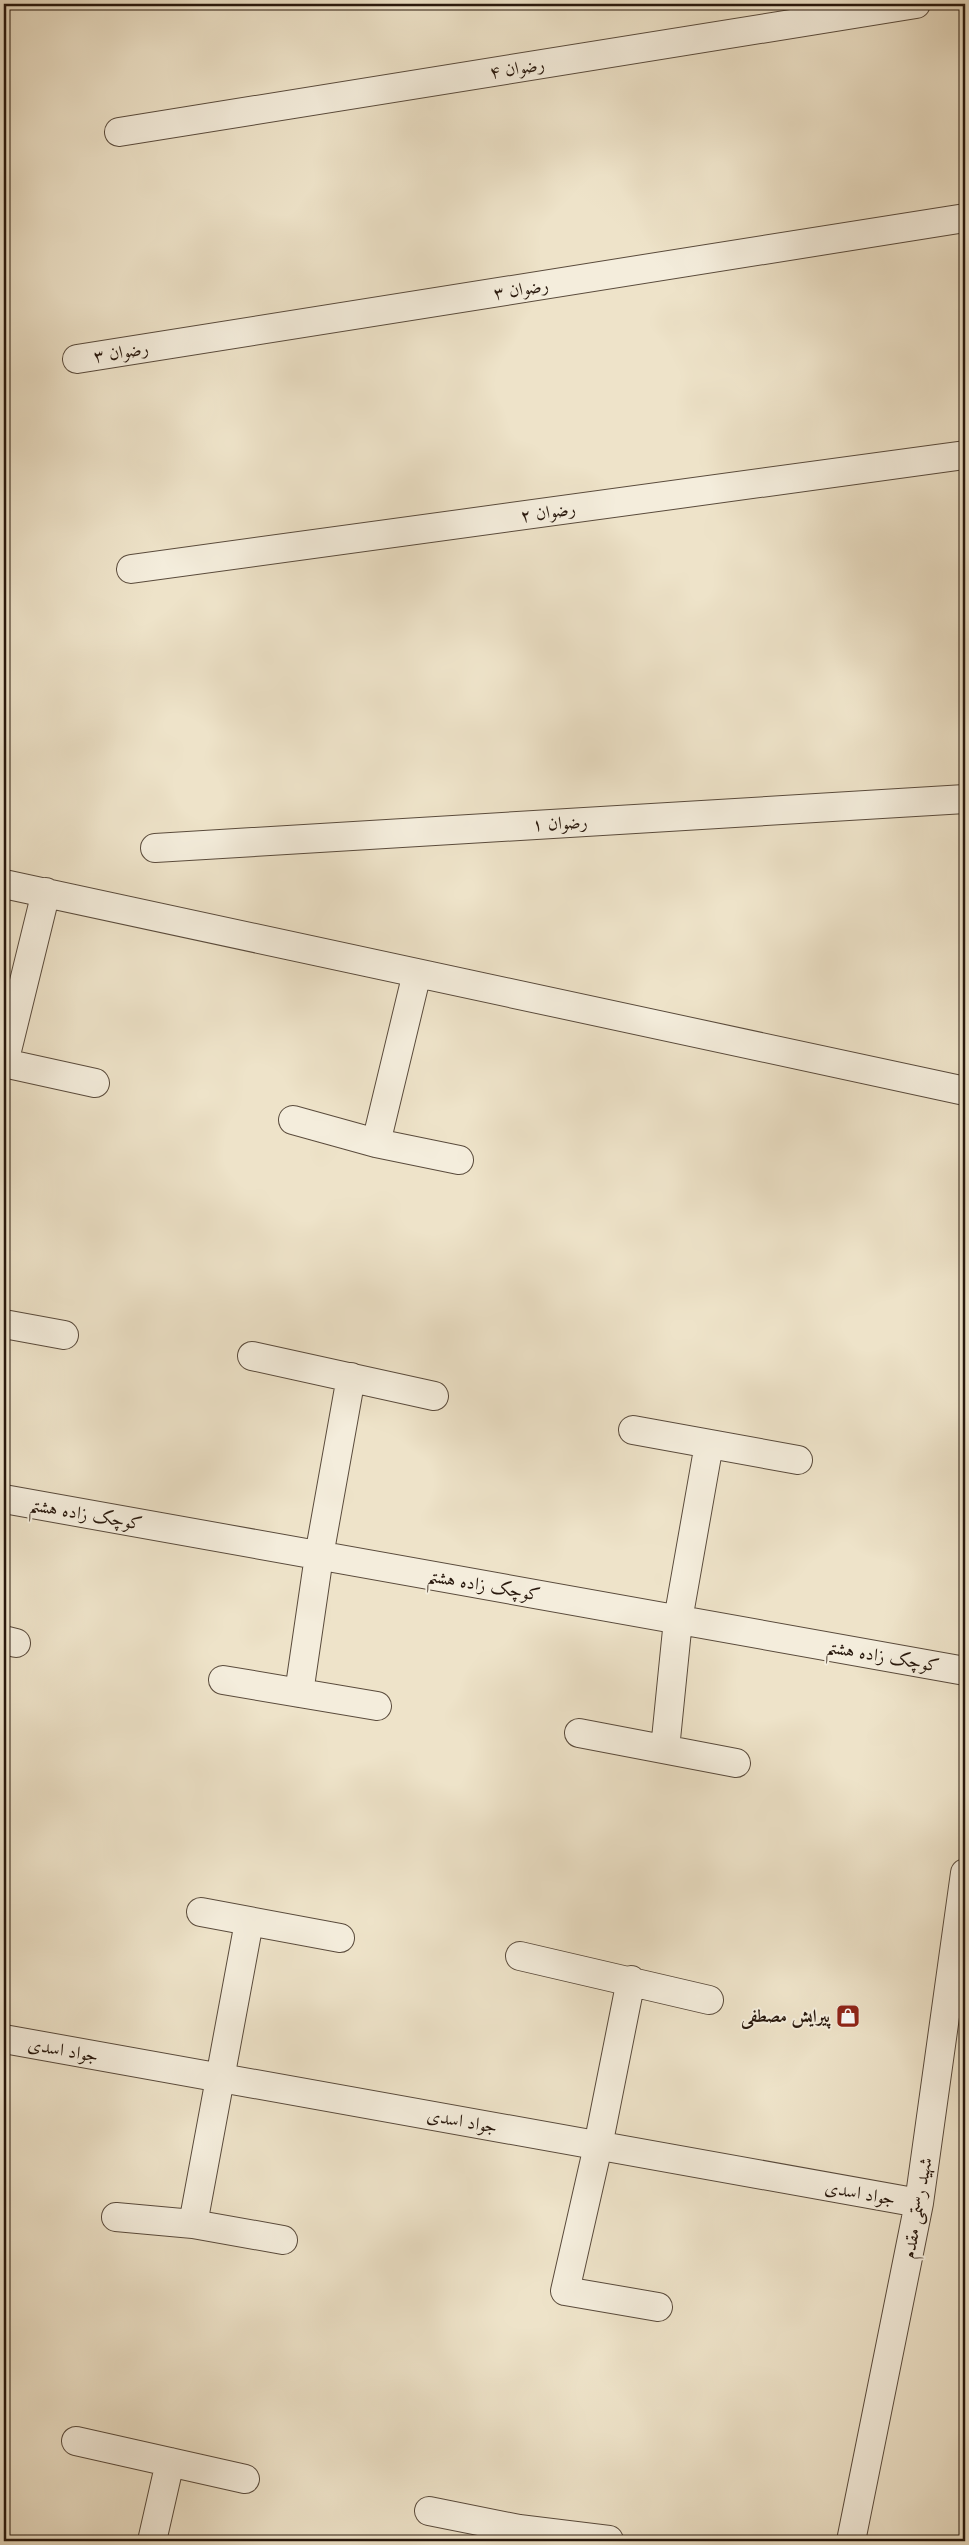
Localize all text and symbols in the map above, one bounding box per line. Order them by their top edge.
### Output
street label: رضوان ۴ [488,53,546,83]
street label: رضوان ۳ [492,274,550,304]
street label: رضوان ۳ [92,337,150,367]
street label: رضوان ۲ [519,497,577,527]
street label: رضوان ۱ [532,811,588,835]
street label: کوچک زاده هشتم [27,1493,144,1542]
street label: کوچک زاده هشتم [425,1564,542,1613]
street label: کوچک زاده هشتم [824,1635,941,1684]
shop icon: پیرایش مصطفی [835,2003,861,2029]
place label: پیرایش مصطفی [740,2005,832,2030]
street label: جواد اسدی [26,2033,100,2067]
street label: جواد اسدی [425,2104,499,2138]
street label: شهید رستمی مقدم [897,2156,942,2261]
street label: جواد اسدی [823,2176,897,2210]

